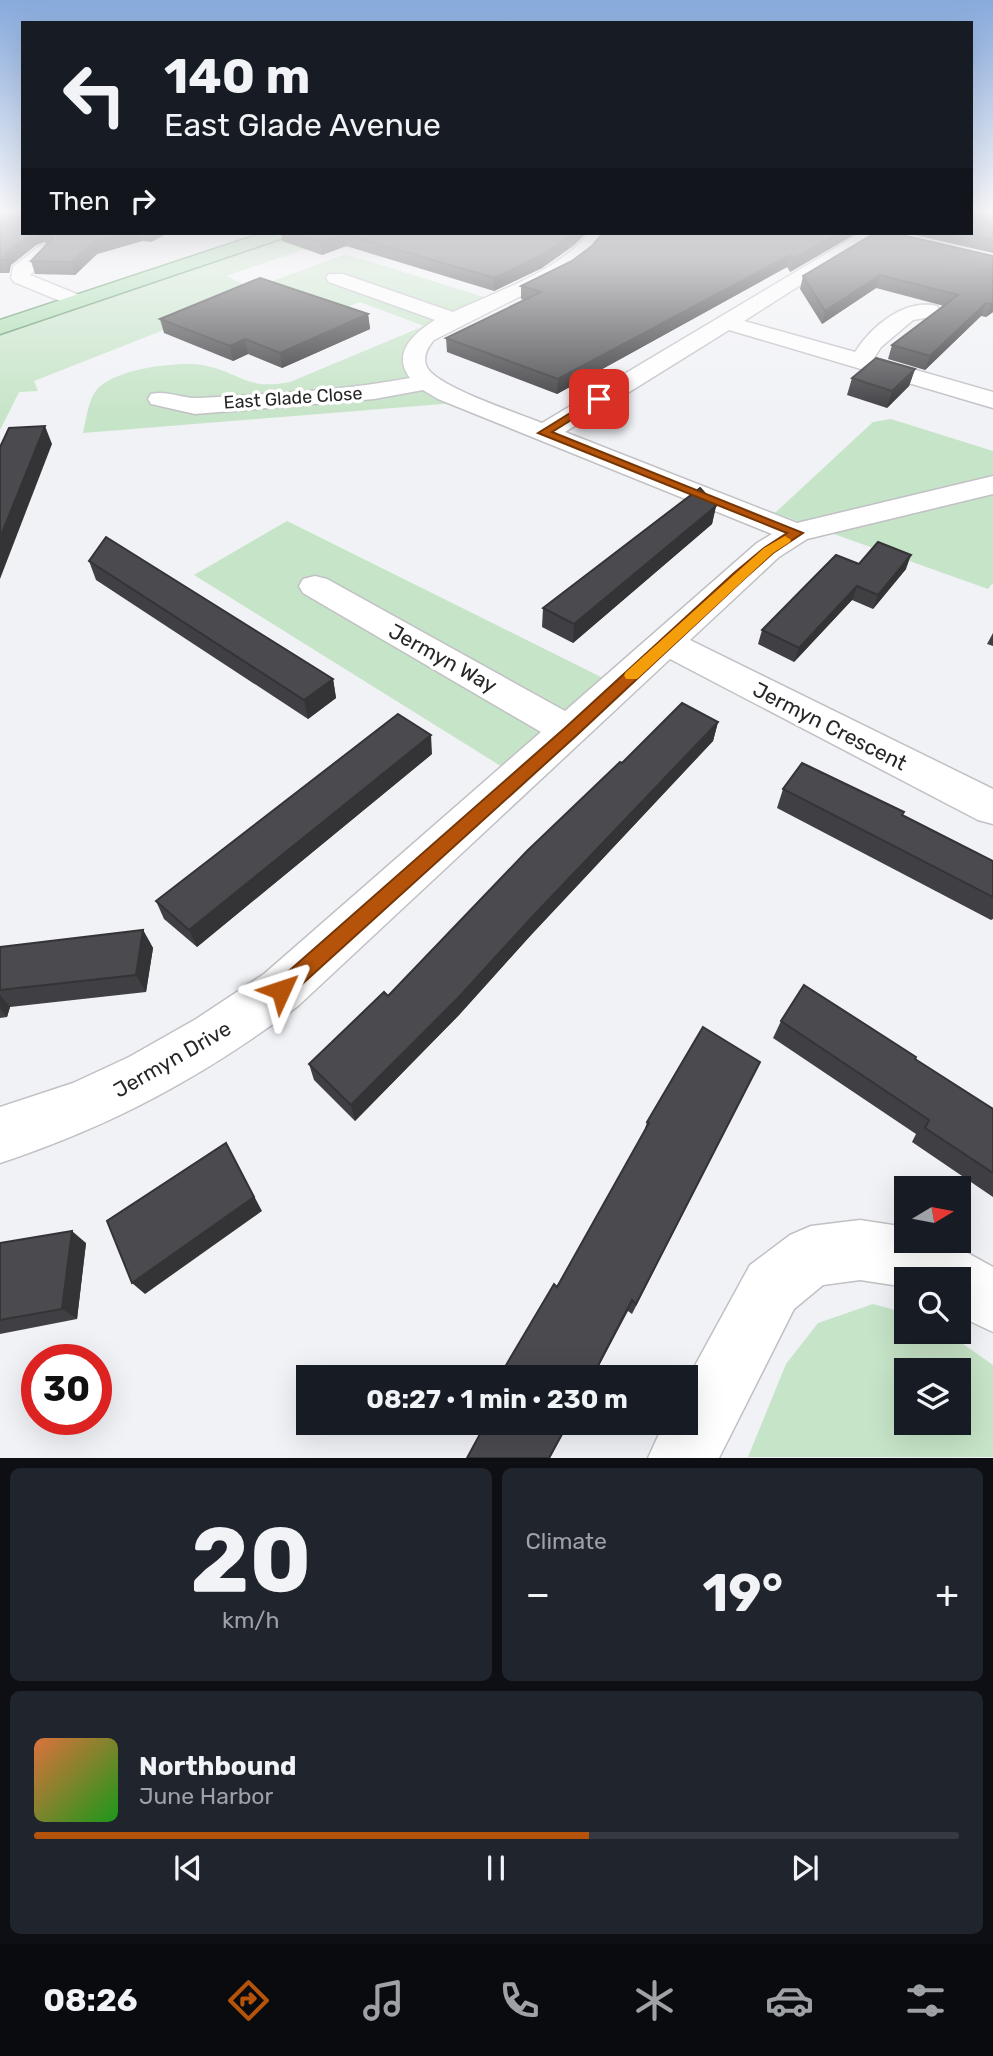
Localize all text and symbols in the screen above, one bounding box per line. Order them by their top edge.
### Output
text: 140 m [164,47,310,105]
icon: left [49,49,140,140]
text: East Glade Avenue [164,106,441,144]
icon: right [124,182,162,220]
text: Then [49,186,110,217]
pin [569,369,629,429]
icon: arrive [580,380,618,418]
street label: East Glade Close [223,382,363,414]
street label: Jermyn Way [385,618,502,698]
street label: Jermyn Crescent [749,676,911,776]
position arrow [244,953,318,1027]
street label: Jermyn Drive [109,1015,235,1103]
north arrow [894,1176,971,1253]
map controls [894,1176,971,1435]
button: search [894,1267,971,1344]
speed limit sign: 30 [21,1344,112,1435]
button: layers [894,1358,971,1435]
text: 08:27 · 1 min · 230 m [366,1384,628,1415]
text: 20 [190,1506,311,1614]
text: Climate [526,1527,607,1555]
text: 19° [702,1562,783,1624]
text: − [526,1571,550,1617]
text: + [935,1571,959,1617]
text: km/h [222,1606,279,1634]
text: Northbound [139,1751,297,1782]
text: June Harbor [139,1782,273,1810]
icon: previous [169,1849,207,1887]
icon: pause [477,1849,515,1887]
icon: next [786,1849,824,1887]
icon: directions [224,1976,273,2025]
icon: music [359,1976,408,2025]
icon: phone [495,1976,544,2025]
icon: climate [630,1976,679,2025]
icon: car [765,1976,814,2025]
icon: filters [901,1976,950,2025]
text: 08:26 [43,1981,138,2019]

